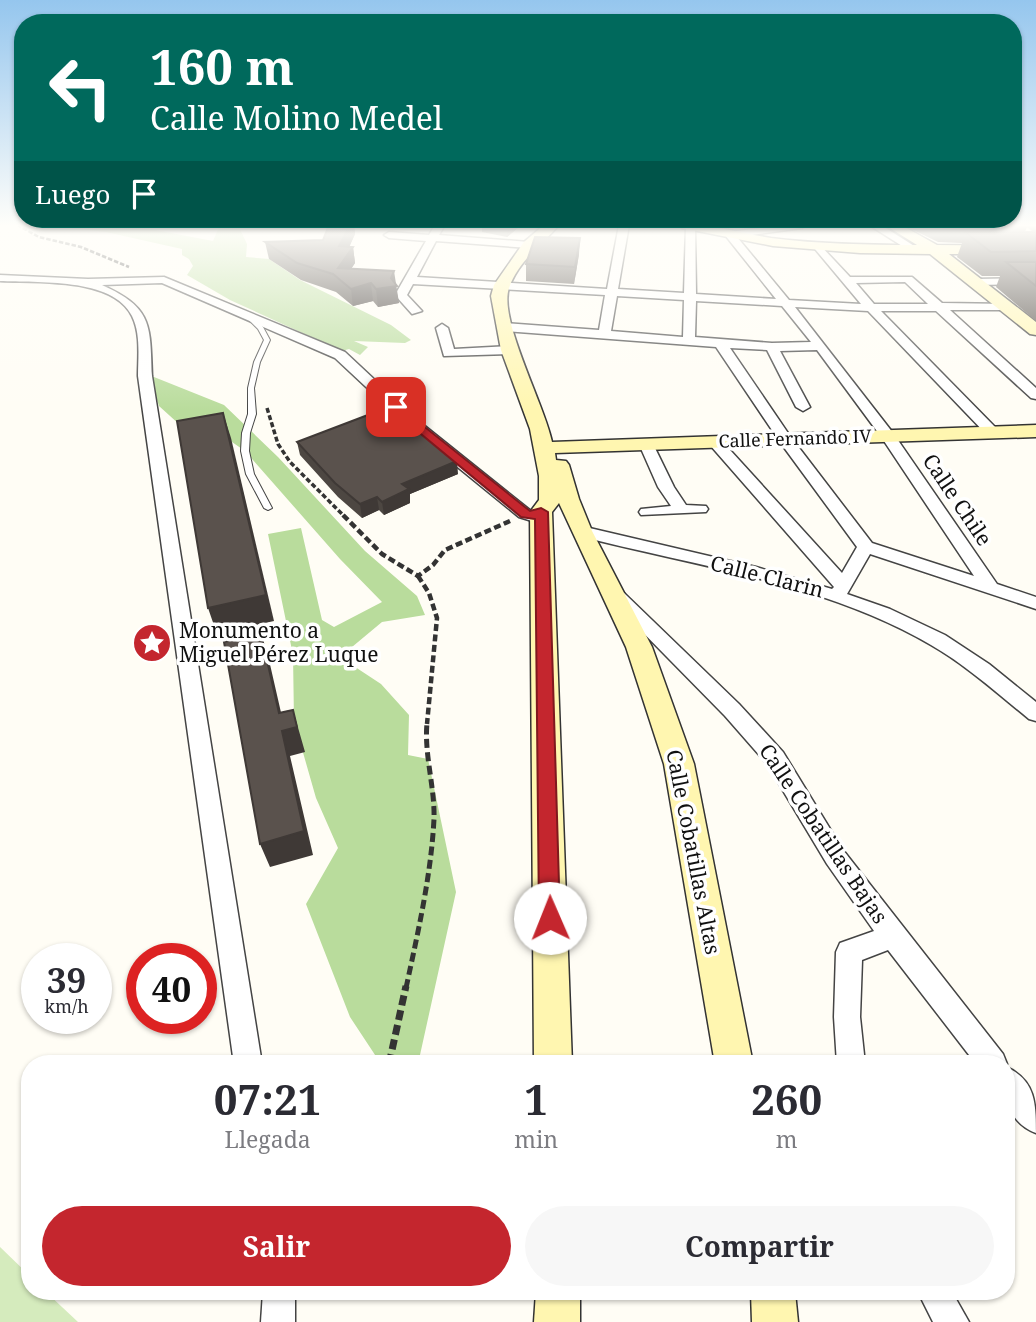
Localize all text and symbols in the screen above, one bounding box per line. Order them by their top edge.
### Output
text: 160 m [150,33,294,99]
icon: left [35,42,126,133]
text: Calle Molino Medel [150,96,443,139]
icon: arrive [125,175,163,213]
text: Luego [35,176,111,212]
pin [366,377,426,437]
icon: arrive [377,388,415,426]
street label: Calle Fernando IV [718,423,873,453]
street label: Calle Chile [917,448,999,551]
street label: Calle Clarin [708,548,827,604]
place label: Monumento a Miguel Pérez Luque [179,616,378,668]
place icon: Monumento a Miguel Pérez Luque [131,622,173,664]
street label: Calle Cobatillas Bajas [753,738,894,929]
street label: Calle Cobatillas Altas [660,747,728,957]
position arrow [513,881,587,955]
speed limit sign: 40 [126,943,217,1034]
text: 39 [47,956,86,1003]
text: km/h [44,994,89,1018]
text: 07:21 [214,1070,321,1127]
text: 1 [524,1070,548,1127]
text: 260 [751,1070,822,1127]
text: Llegada [225,1123,311,1155]
text: min [514,1123,558,1155]
text: m [776,1123,797,1155]
button: Salir [42,1206,511,1286]
button: Compartir [525,1206,994,1286]

